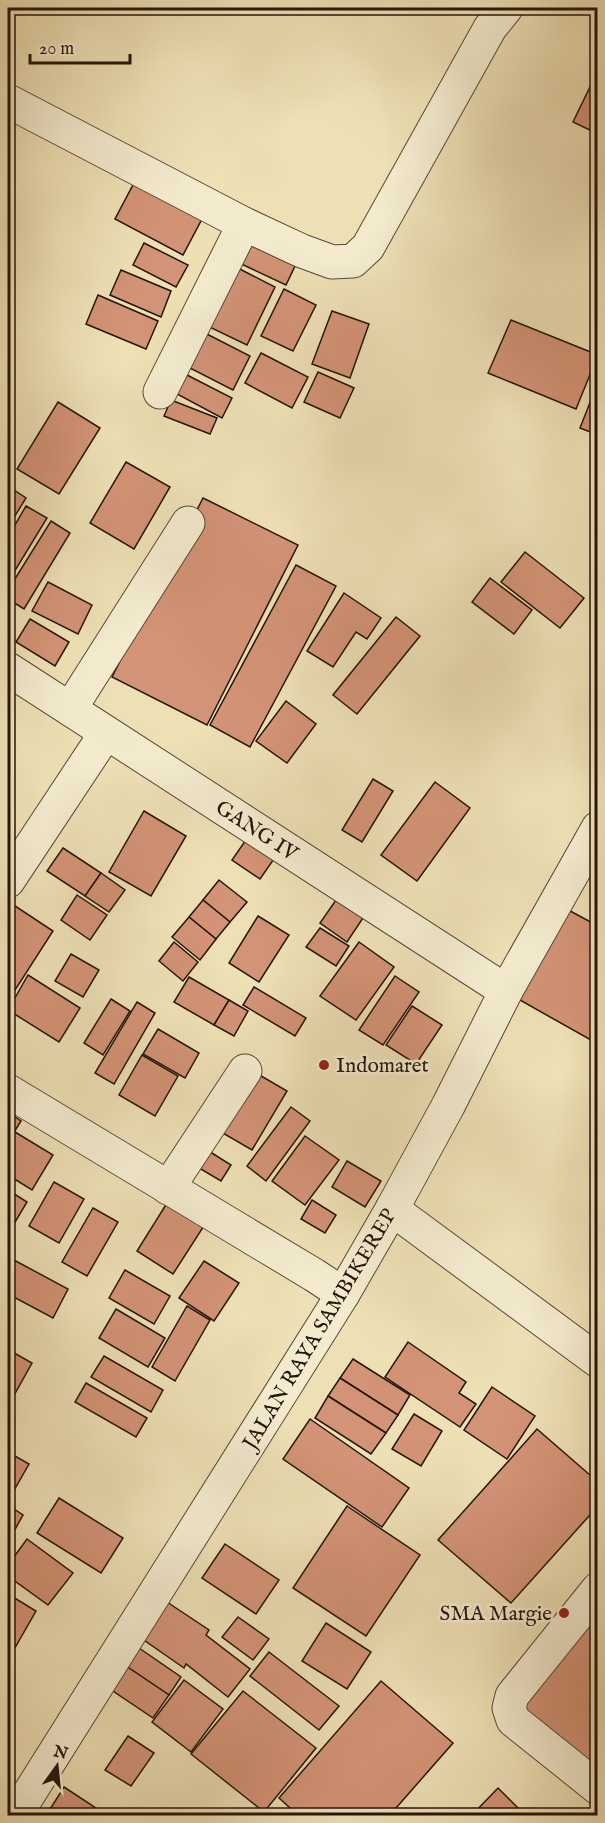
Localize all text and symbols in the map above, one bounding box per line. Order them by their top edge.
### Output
scale bar [30,27,130,65]
text: 20 m [39,38,74,61]
street label: GANG IV [210,795,303,869]
place label: Indomaret [336,1053,429,1080]
marker: Indomaret [317,1058,331,1072]
street label: JALAN RAYA SAMBIKEREP [237,1204,403,1457]
place label: SMA Margie [440,1601,552,1628]
marker: SMA Margie [557,1606,571,1620]
north arrow [27,1736,87,1796]
text: N [50,1742,70,1765]

